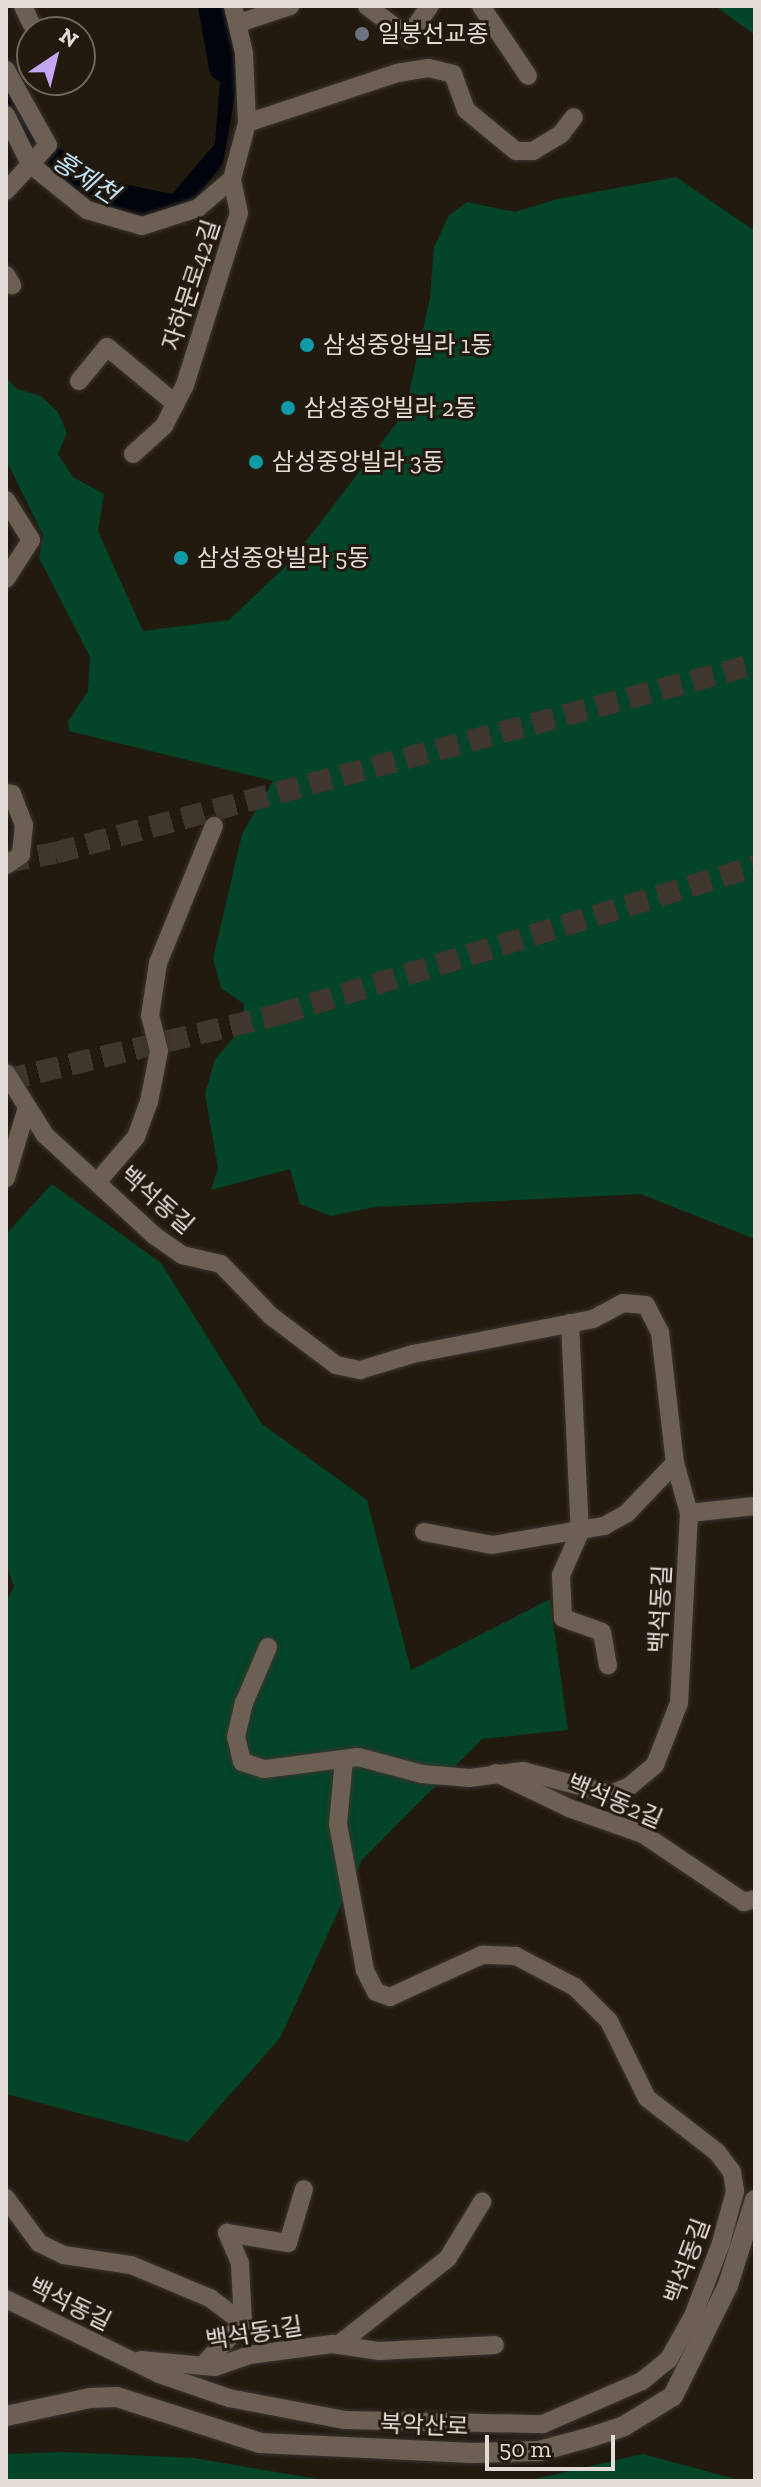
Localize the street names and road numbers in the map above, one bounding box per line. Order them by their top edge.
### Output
street label: 자하문로42길 [156,216,226,354]
street label: 백석동길 [114,1160,200,1240]
street label: 백석동길 [643,1564,677,1654]
street label: 백석동2길 [563,1768,667,1834]
street label: 백석동길 [658,2215,716,2307]
street label: 백석동길 [24,2272,116,2336]
street label: 백석동1길 [204,2311,304,2355]
street label: 북악산로 [379,2409,469,2441]

